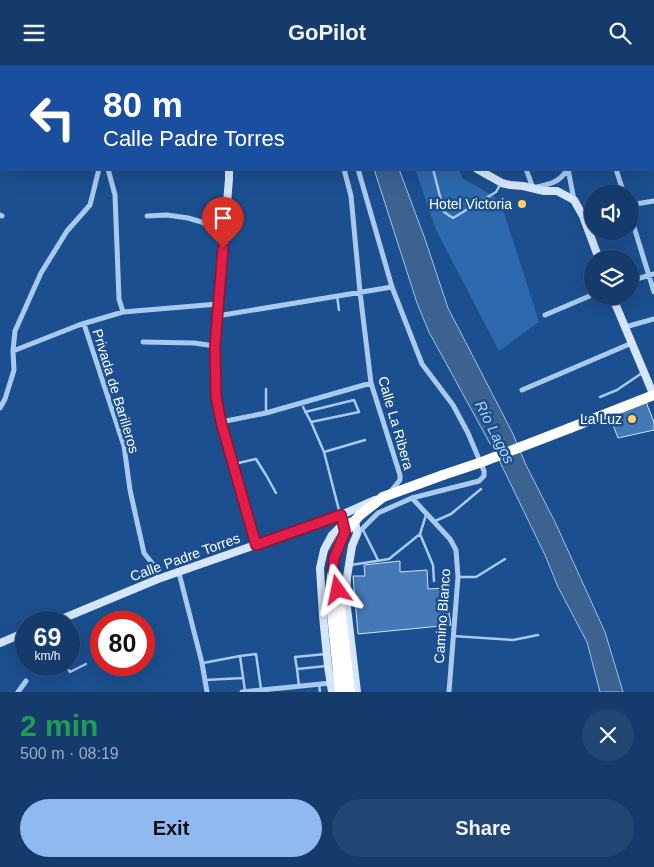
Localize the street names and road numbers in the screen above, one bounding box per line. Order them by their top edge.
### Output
street label: Privada de Barilleros [89,327,143,455]
street label: Calle La Ribera [375,374,417,472]
street label: Calle Padre Torres [128,530,242,584]
street label: Camino Blanco [431,568,453,664]

